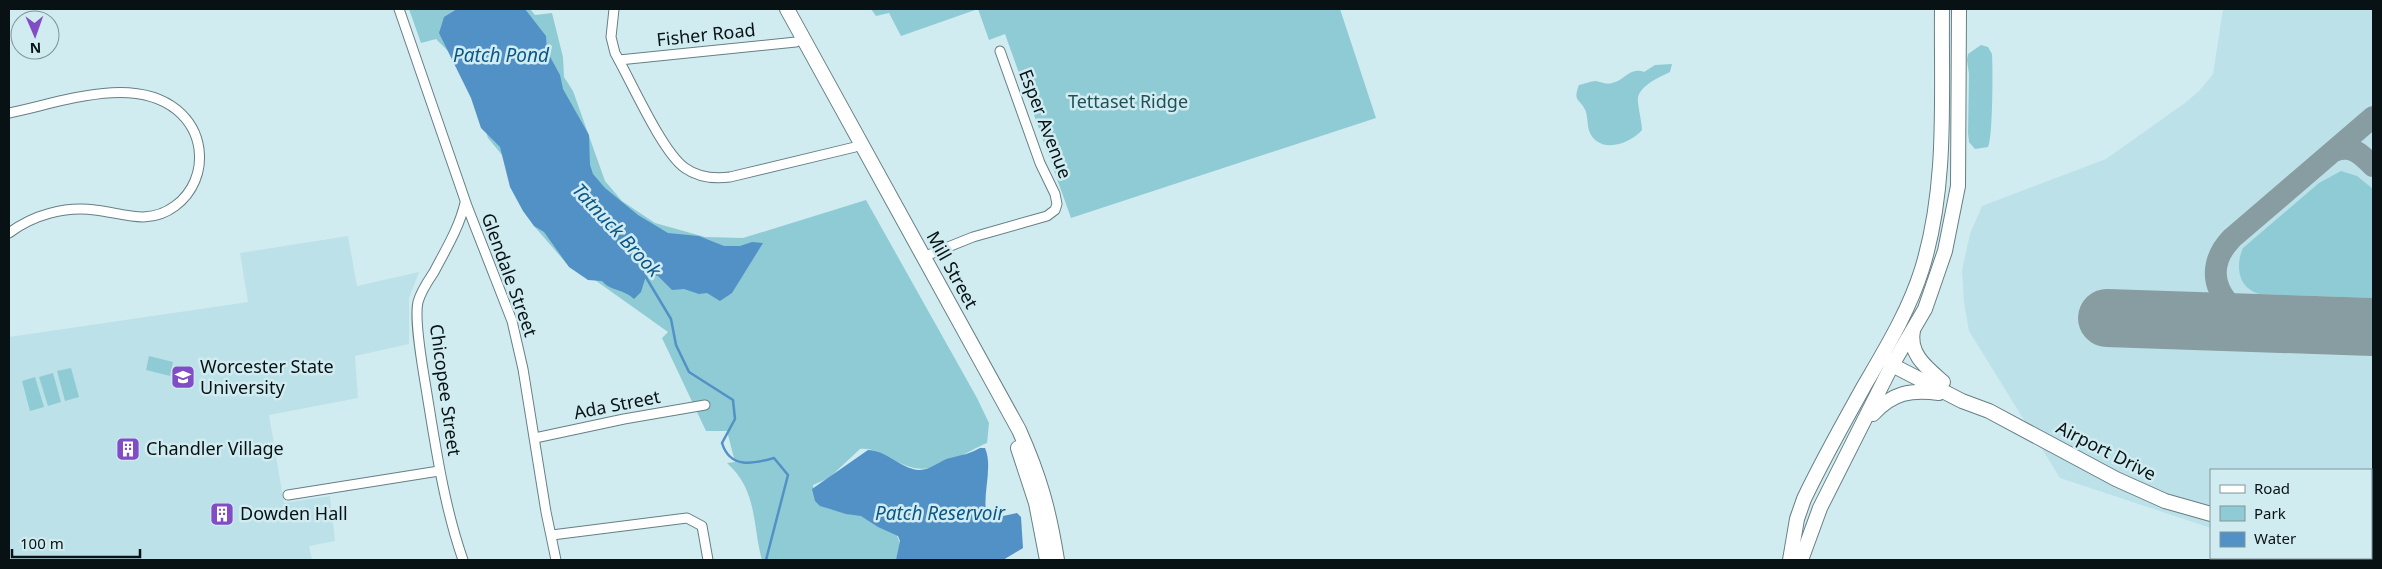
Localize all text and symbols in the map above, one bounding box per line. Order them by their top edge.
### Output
north arrow [10,10,60,60]
street label: Fisher Road [655,17,757,51]
text: N [29,39,41,58]
water label: Patch Pond [453,42,550,68]
street label: Esper Avenue [1014,66,1078,182]
park label: Tettaset Ridge [1068,89,1188,113]
water label: Tatnuck Brook [567,177,668,283]
street label: Glendale Street [476,210,544,340]
street label: Mill Street [922,226,984,313]
street label: Chicopee Street [425,322,467,458]
place label: Worcester State University [200,354,334,399]
school or university icon: Worcester State University [170,364,196,390]
street label: Ada Street [572,384,663,424]
street label: Airport Drive [2053,415,2160,485]
building icon: Chandler Village [115,436,141,462]
place label: Chandler Village [146,436,284,460]
legend [2210,469,2372,559]
text: Road [2254,478,2290,498]
water label: Patch Reservoir [875,500,1006,526]
building icon: Dowden Hall [209,501,235,527]
place label: Dowden Hall [240,501,348,525]
text: Park [2254,503,2286,523]
scale bar [12,526,140,558]
text: Water [2254,528,2296,548]
text: 100 m [20,533,64,553]

